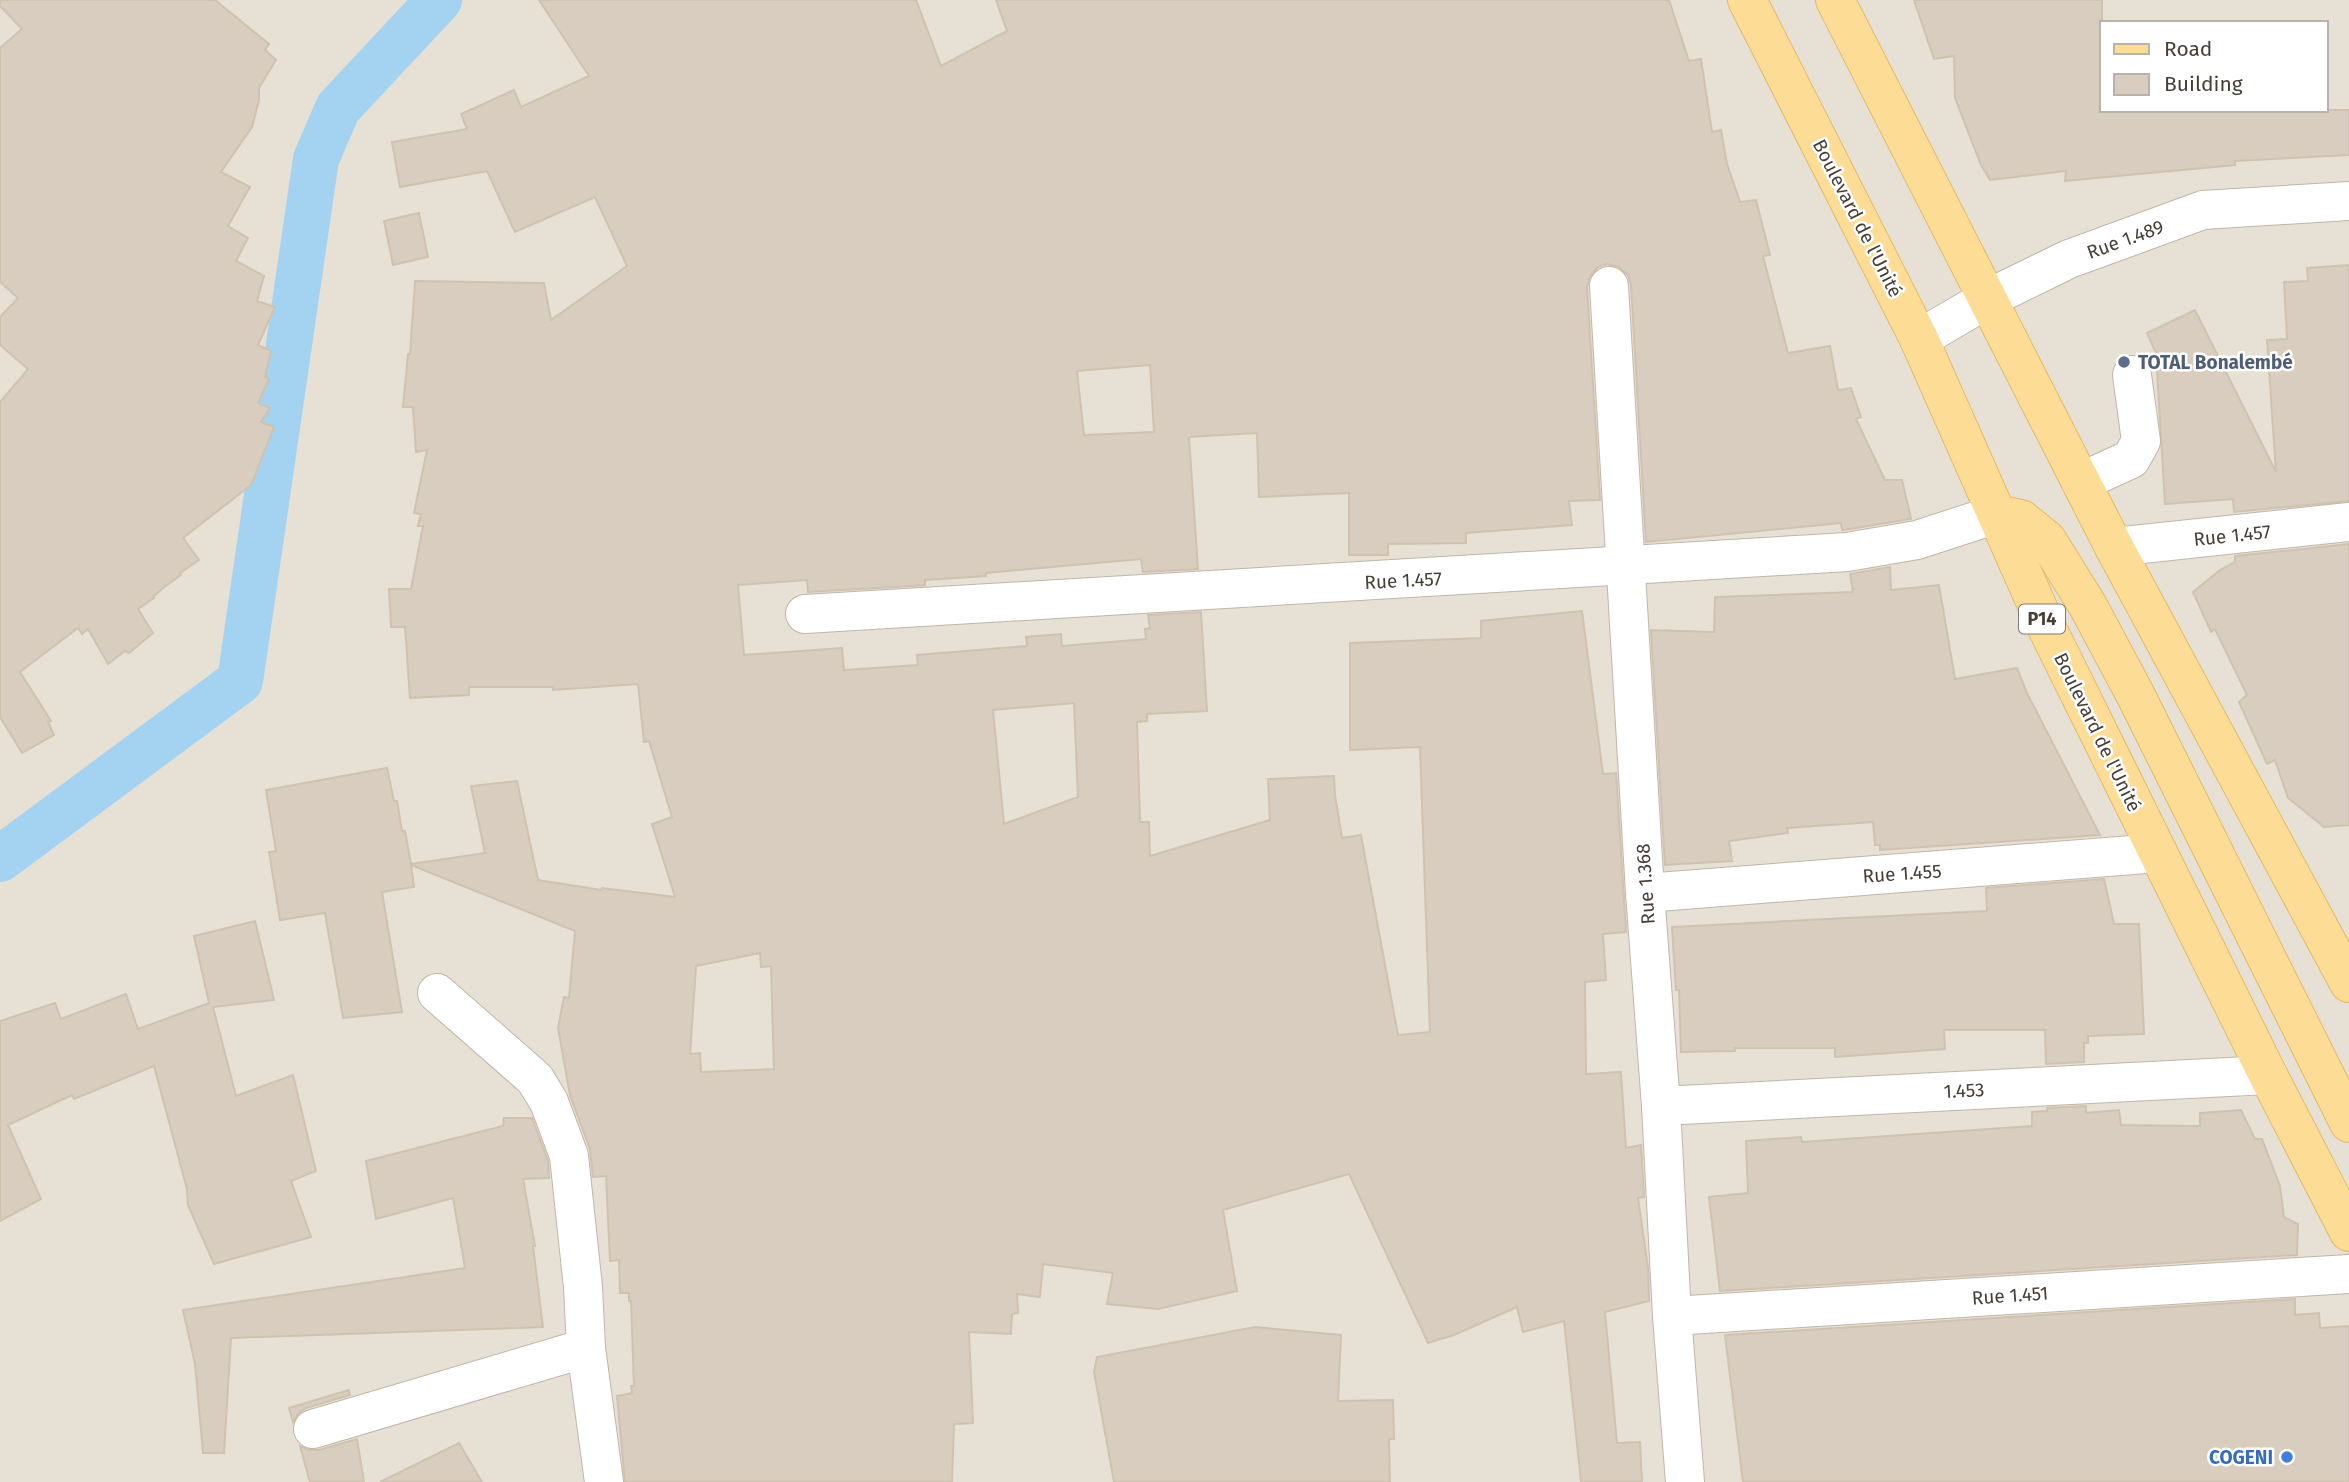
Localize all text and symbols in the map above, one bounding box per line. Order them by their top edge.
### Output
legend [2100,21,2328,112]
text: Road [2164,36,2212,62]
text: Building [2164,71,2243,97]
street label: Boulevard de l'Unité [1808,135,1907,301]
street label: Rue 1.489 [2083,215,2167,264]
place label: TOTAL Bonalembé [2138,351,2293,374]
marker: TOTAL Bonalembé [2116,354,2132,370]
street label: Rue 1.457 [2192,520,2272,551]
street label: Rue 1.457 [1364,567,1442,594]
road number: P14 [2019,604,2065,634]
street label: Boulevard de l'Unité [2049,649,2146,816]
street label: Rue 1.368 [1631,843,1660,925]
street label: Rue 1.455 [1862,859,1942,888]
street label: 1.453 [1943,1078,1985,1103]
street label: Rue 1.451 [1971,1281,2049,1310]
place label: COGENI [2209,1446,2273,1469]
marker: COGENI [2279,1449,2295,1465]

